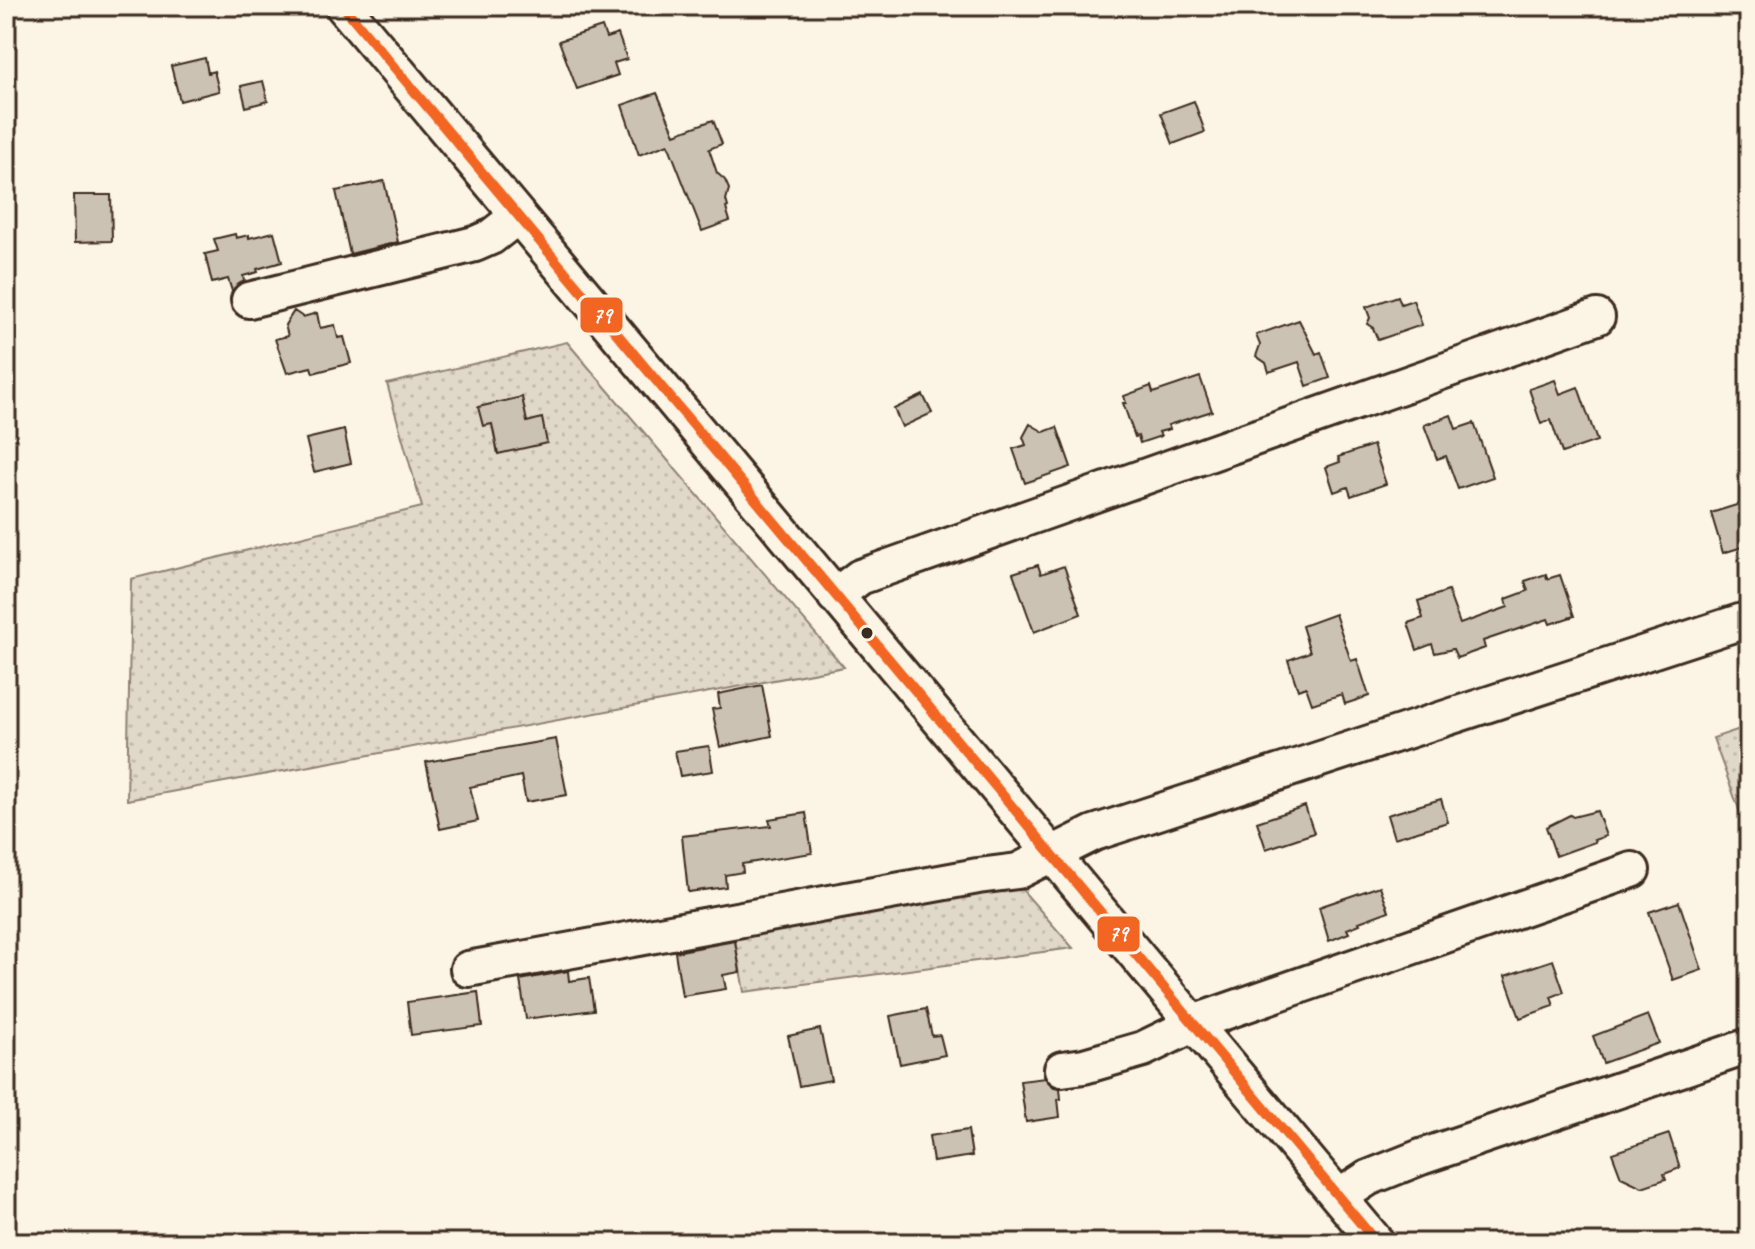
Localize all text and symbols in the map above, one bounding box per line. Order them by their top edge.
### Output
line badge: 79 [579,296,624,334]
text: 79 [592,302,614,330]
unlabelled marker [859,625,875,641]
line badge: 79 [1096,915,1141,953]
text: 79 [1108,920,1130,948]

